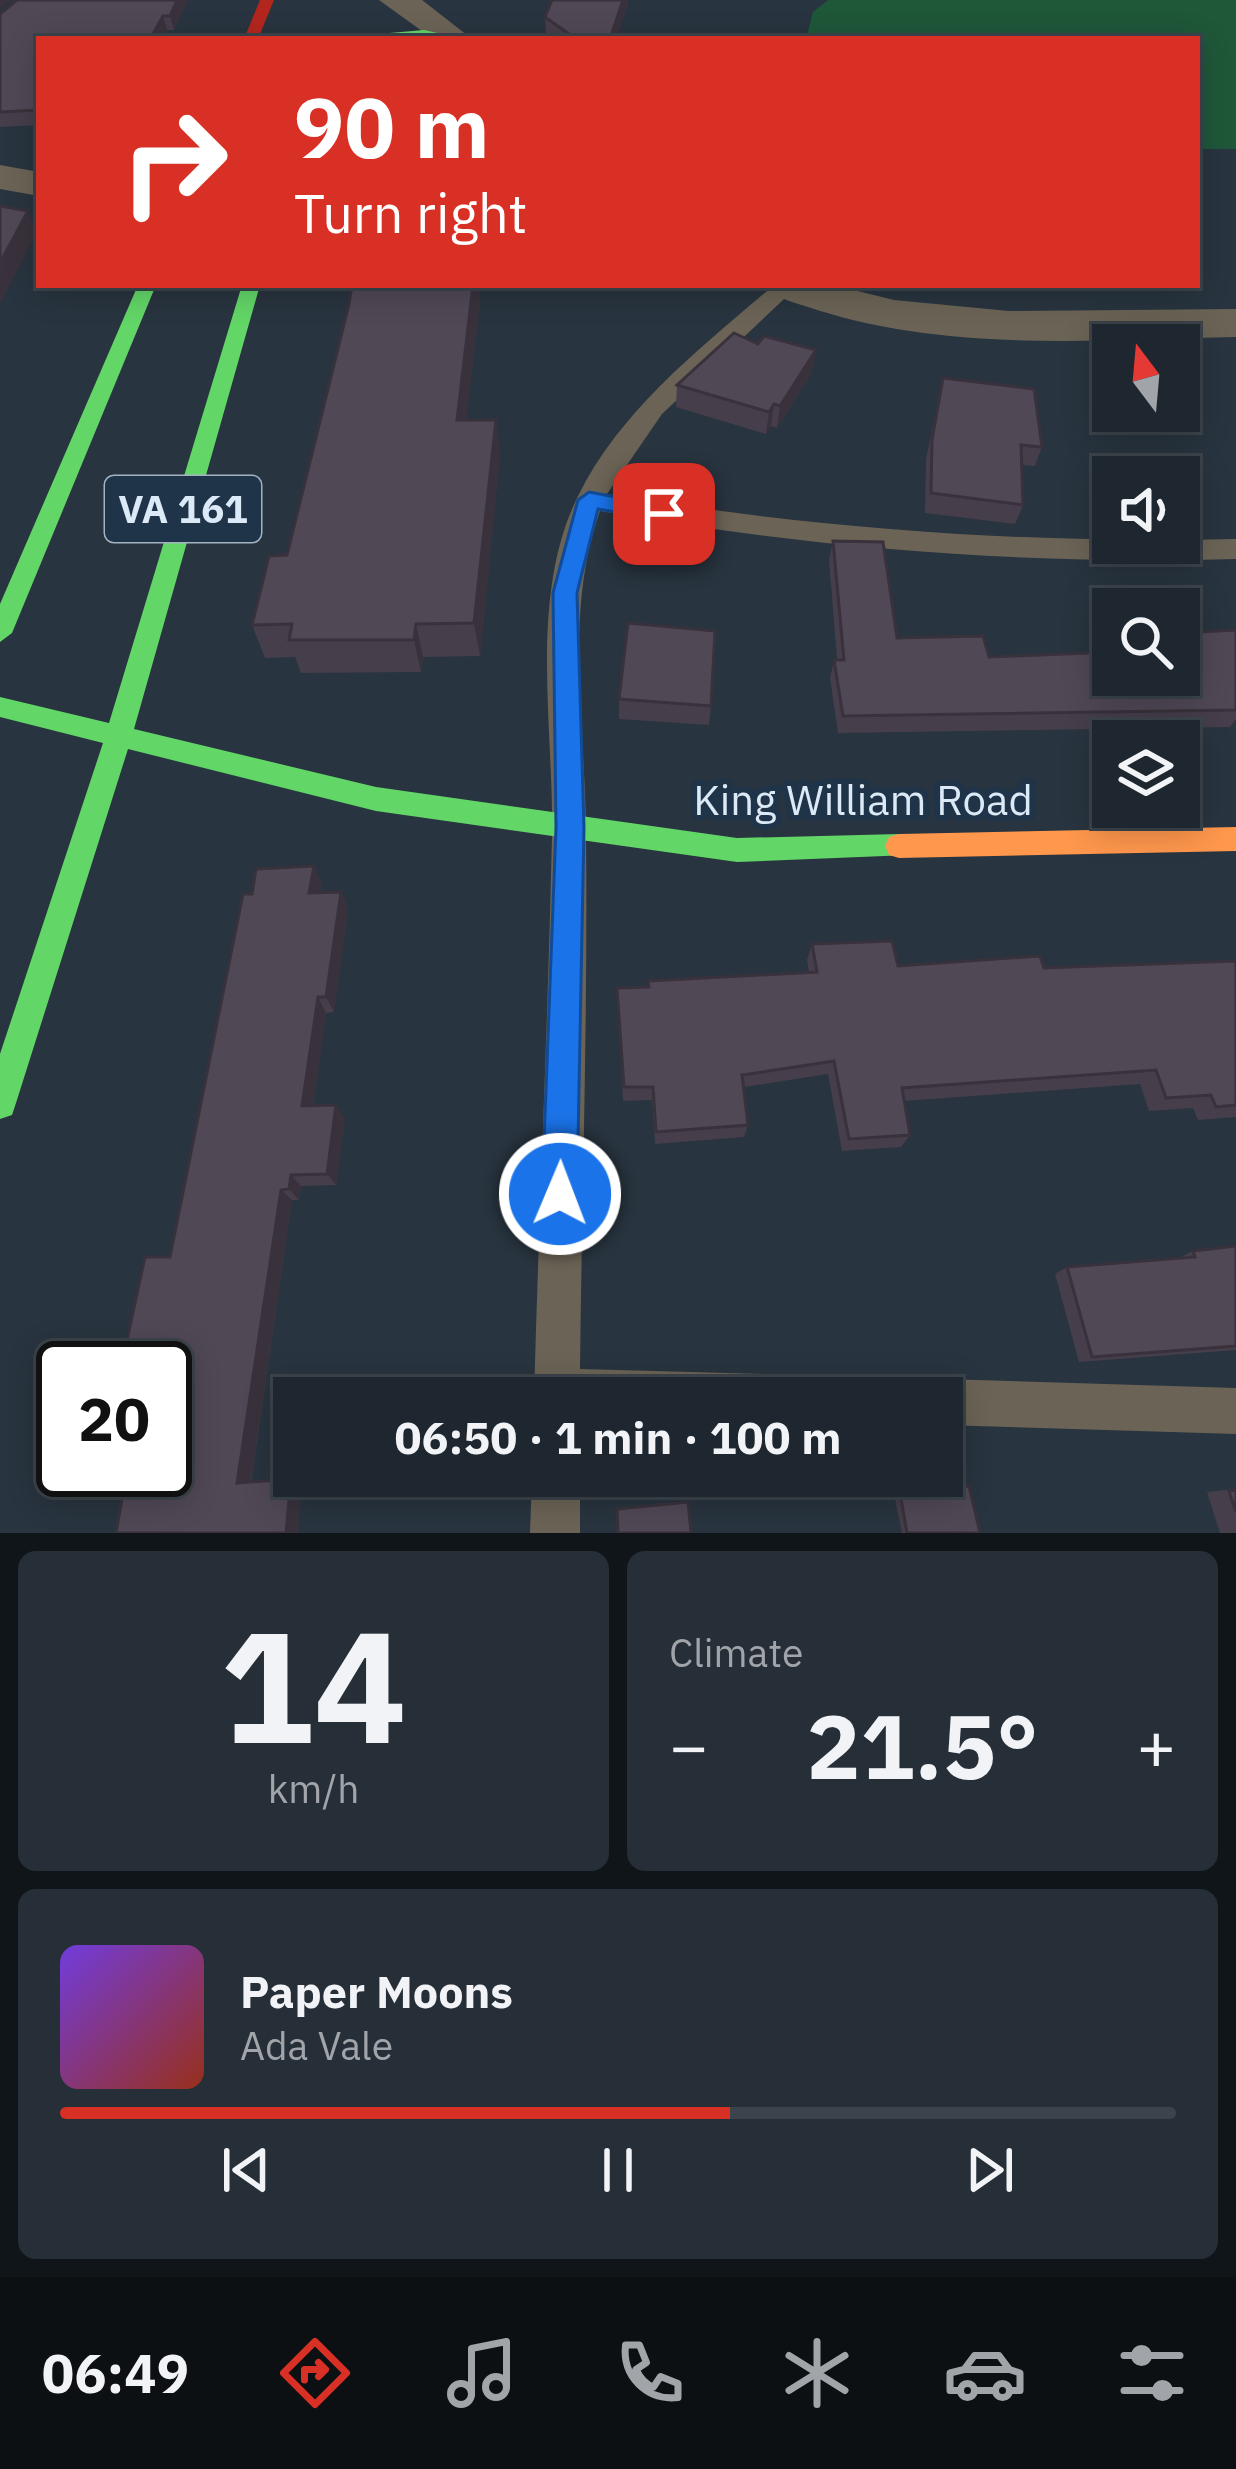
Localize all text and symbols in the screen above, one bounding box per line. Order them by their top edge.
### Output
text: 90 m [294,72,490,181]
icon: right [96,84,252,240]
text: Turn right [294,178,528,248]
north arrow [1092,324,1200,432]
map controls [1092,324,1200,828]
button: sound [1092,456,1200,564]
pin [613,463,715,565]
road number: VA 161 [105,476,261,542]
icon: arrive [631,481,697,547]
button: search [1092,588,1200,696]
button: layers [1092,720,1200,828]
street label: King William Road [693,772,1033,827]
position arrow [497,1131,623,1257]
speed limit sign: 20 [36,1341,192,1497]
text: 06:50 · 1 min · 100 m [395,1408,841,1466]
text: 14 [220,1583,407,1786]
text: Climate [669,1627,803,1678]
text: 21.5° [806,1687,1039,1804]
text: − [669,1702,709,1788]
text: + [1136,1702,1176,1788]
text: km/h [268,1763,359,1814]
text: Paper Moons [240,1962,513,2020]
text: Ada Vale [240,2020,393,2071]
icon: previous [213,2137,279,2203]
icon: pause [585,2137,651,2203]
icon: next [957,2137,1023,2203]
icon: directions [273,2331,357,2415]
icon: music [440,2331,524,2415]
icon: phone [608,2331,692,2415]
icon: climate [775,2331,859,2415]
icon: car [943,2331,1027,2415]
icon: filters [1110,2331,1194,2415]
text: 06:49 [42,2338,189,2408]

